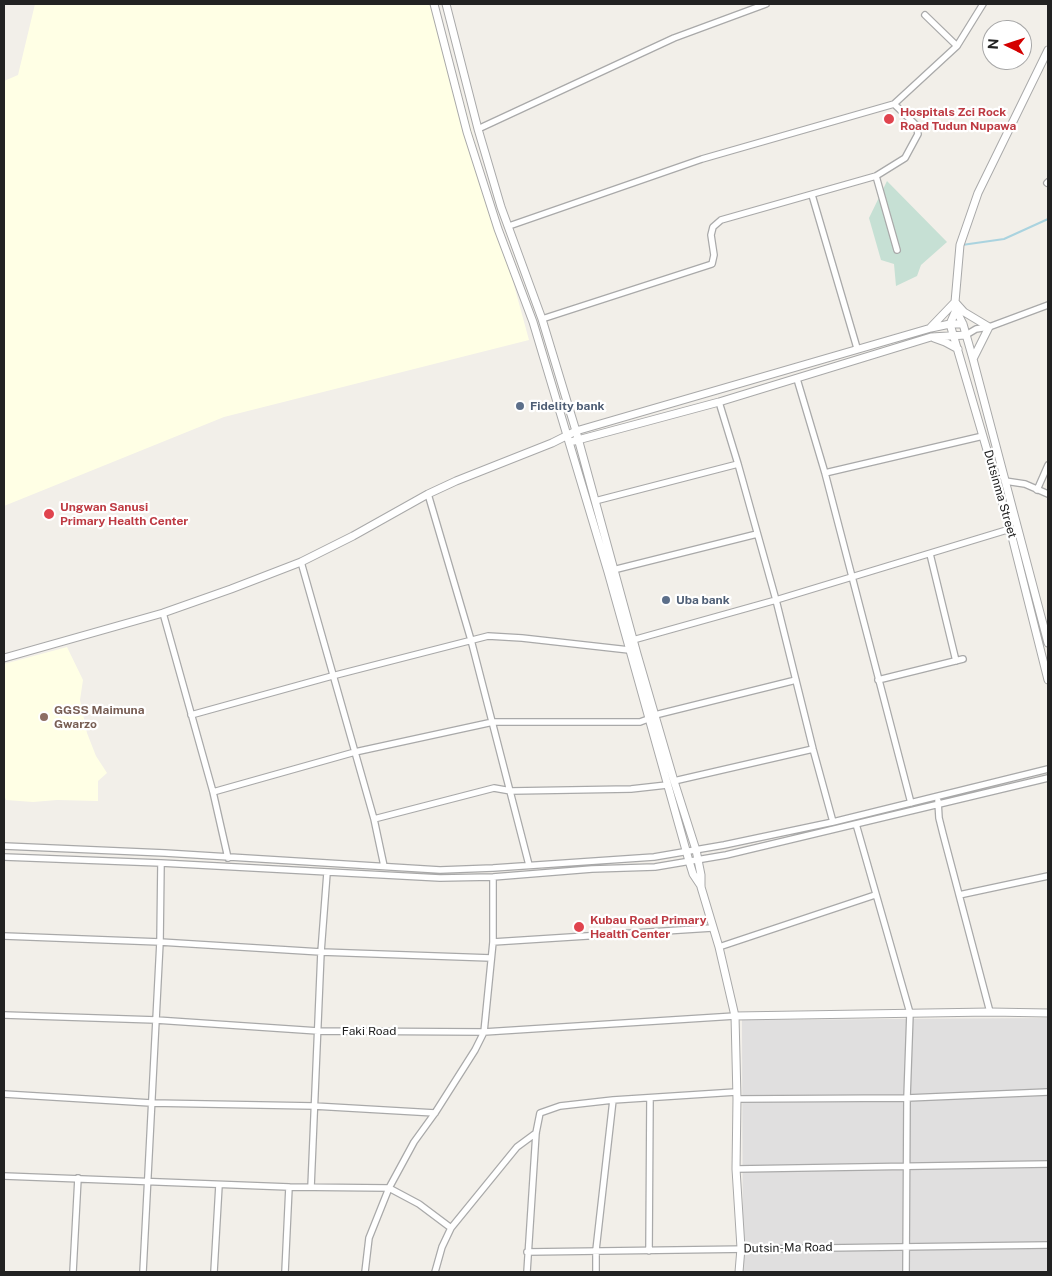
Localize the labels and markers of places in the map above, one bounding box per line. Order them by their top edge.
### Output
place label: Hospitals Zci Rock Road Tudun Nupawa [900,105,1016,133]
marker: Hospitals Zci Rock Road Tudun Nupawa [882,112,896,126]
place label: Fidelity bank [530,399,604,413]
marker: Fidelity bank [514,400,526,412]
place label: Ungwan Sanusi Primary Health Center [60,500,188,528]
marker: Ungwan Sanusi Primary Health Center [42,507,56,521]
place label: Uba bank [676,593,730,607]
marker: Uba bank [660,594,672,606]
place label: GGSS Maimuna Gwarzo [54,703,144,731]
marker: GGSS Maimuna Gwarzo [38,711,50,723]
place label: Kubau Road Primary Health Center [590,913,706,941]
marker: Kubau Road Primary Health Center [572,920,586,934]

